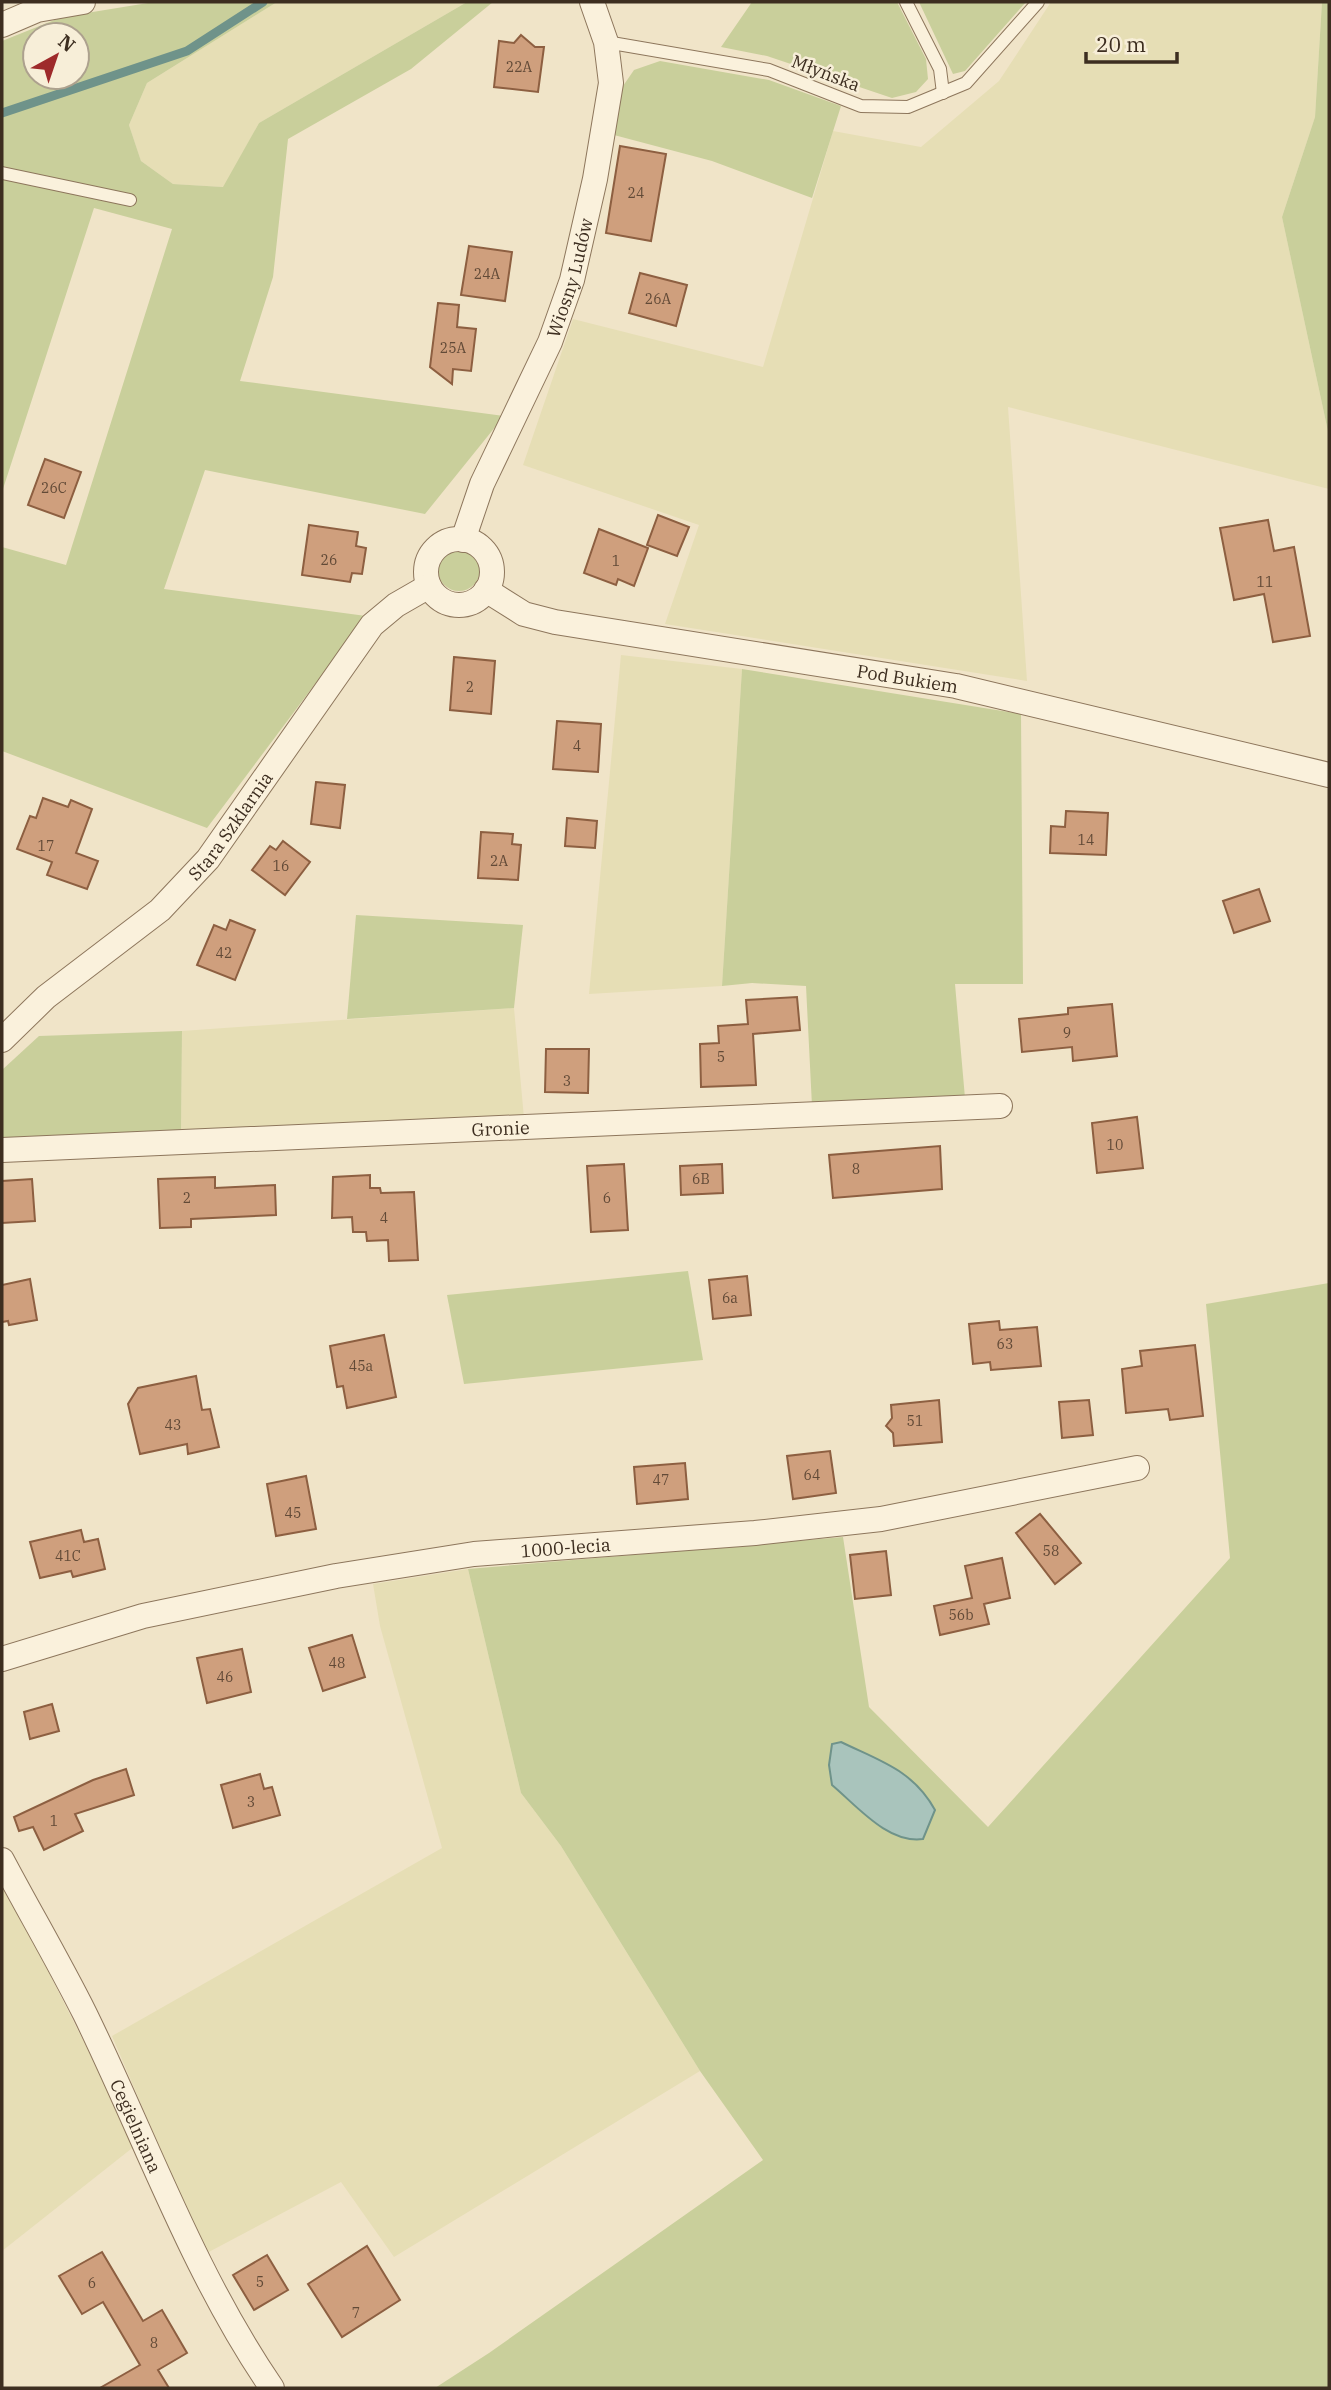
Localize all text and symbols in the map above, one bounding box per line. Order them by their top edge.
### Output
north arrow [21,21,91,91]
scale bar [1086,21,1177,65]
text: N [53,29,80,57]
text: 20 m [1096,30,1146,58]
street label: Młyńska [789,49,864,97]
house number: 22A [506,58,533,76]
house number: 24 [628,184,644,202]
street label: Wiosny Ludów [541,216,597,341]
house number: 24A [474,265,501,283]
house number: 26A [645,290,672,308]
house number: 25A [440,339,467,357]
house number: 26C [41,479,67,497]
house number: 26 [321,551,337,569]
house number: 1 [612,552,620,570]
house number: 11 [1257,573,1273,591]
street label: Pod Bukiem [855,659,960,698]
house number: 2 [466,678,474,696]
house number: 4 [573,737,581,755]
street label: Stara Szklarnia [183,767,278,885]
house number: 14 [1078,831,1094,849]
house number: 17 [38,837,54,855]
house number: 2A [490,852,508,870]
house number: 16 [273,857,289,875]
house number: 42 [216,944,232,962]
house number: 9 [1063,1024,1071,1042]
house number: 5 [717,1048,725,1066]
house number: 3 [563,1072,571,1090]
street label: Gronie [471,1115,530,1141]
house number: 10 [1107,1136,1123,1154]
house number: 8 [852,1160,860,1178]
house number: 6B [692,1170,710,1188]
house number: 2 [183,1189,191,1207]
house number: 6 [603,1189,611,1207]
house number: 4 [380,1209,388,1227]
house number: 6a [722,1289,738,1307]
house number: 63 [997,1335,1013,1353]
house number: 45a [349,1357,374,1375]
house number: 51 [907,1412,923,1430]
house number: 43 [165,1416,181,1434]
house number: 64 [804,1466,820,1484]
house number: 47 [653,1471,669,1489]
house number: 45 [285,1504,301,1522]
street label: 1000-lecia [520,1532,611,1562]
house number: 58 [1043,1542,1059,1560]
house number: 41C [55,1547,81,1565]
house number: 56b [948,1606,974,1624]
house number: 48 [329,1654,345,1672]
house number: 46 [217,1668,233,1686]
house number: 3 [247,1793,255,1811]
house number: 1 [50,1812,58,1830]
street label: Cegielniana [105,2075,167,2176]
house number: 5 [256,2273,264,2291]
house number: 6 [88,2274,96,2292]
house number: 7 [352,2304,360,2322]
house number: 8 [150,2334,158,2352]

